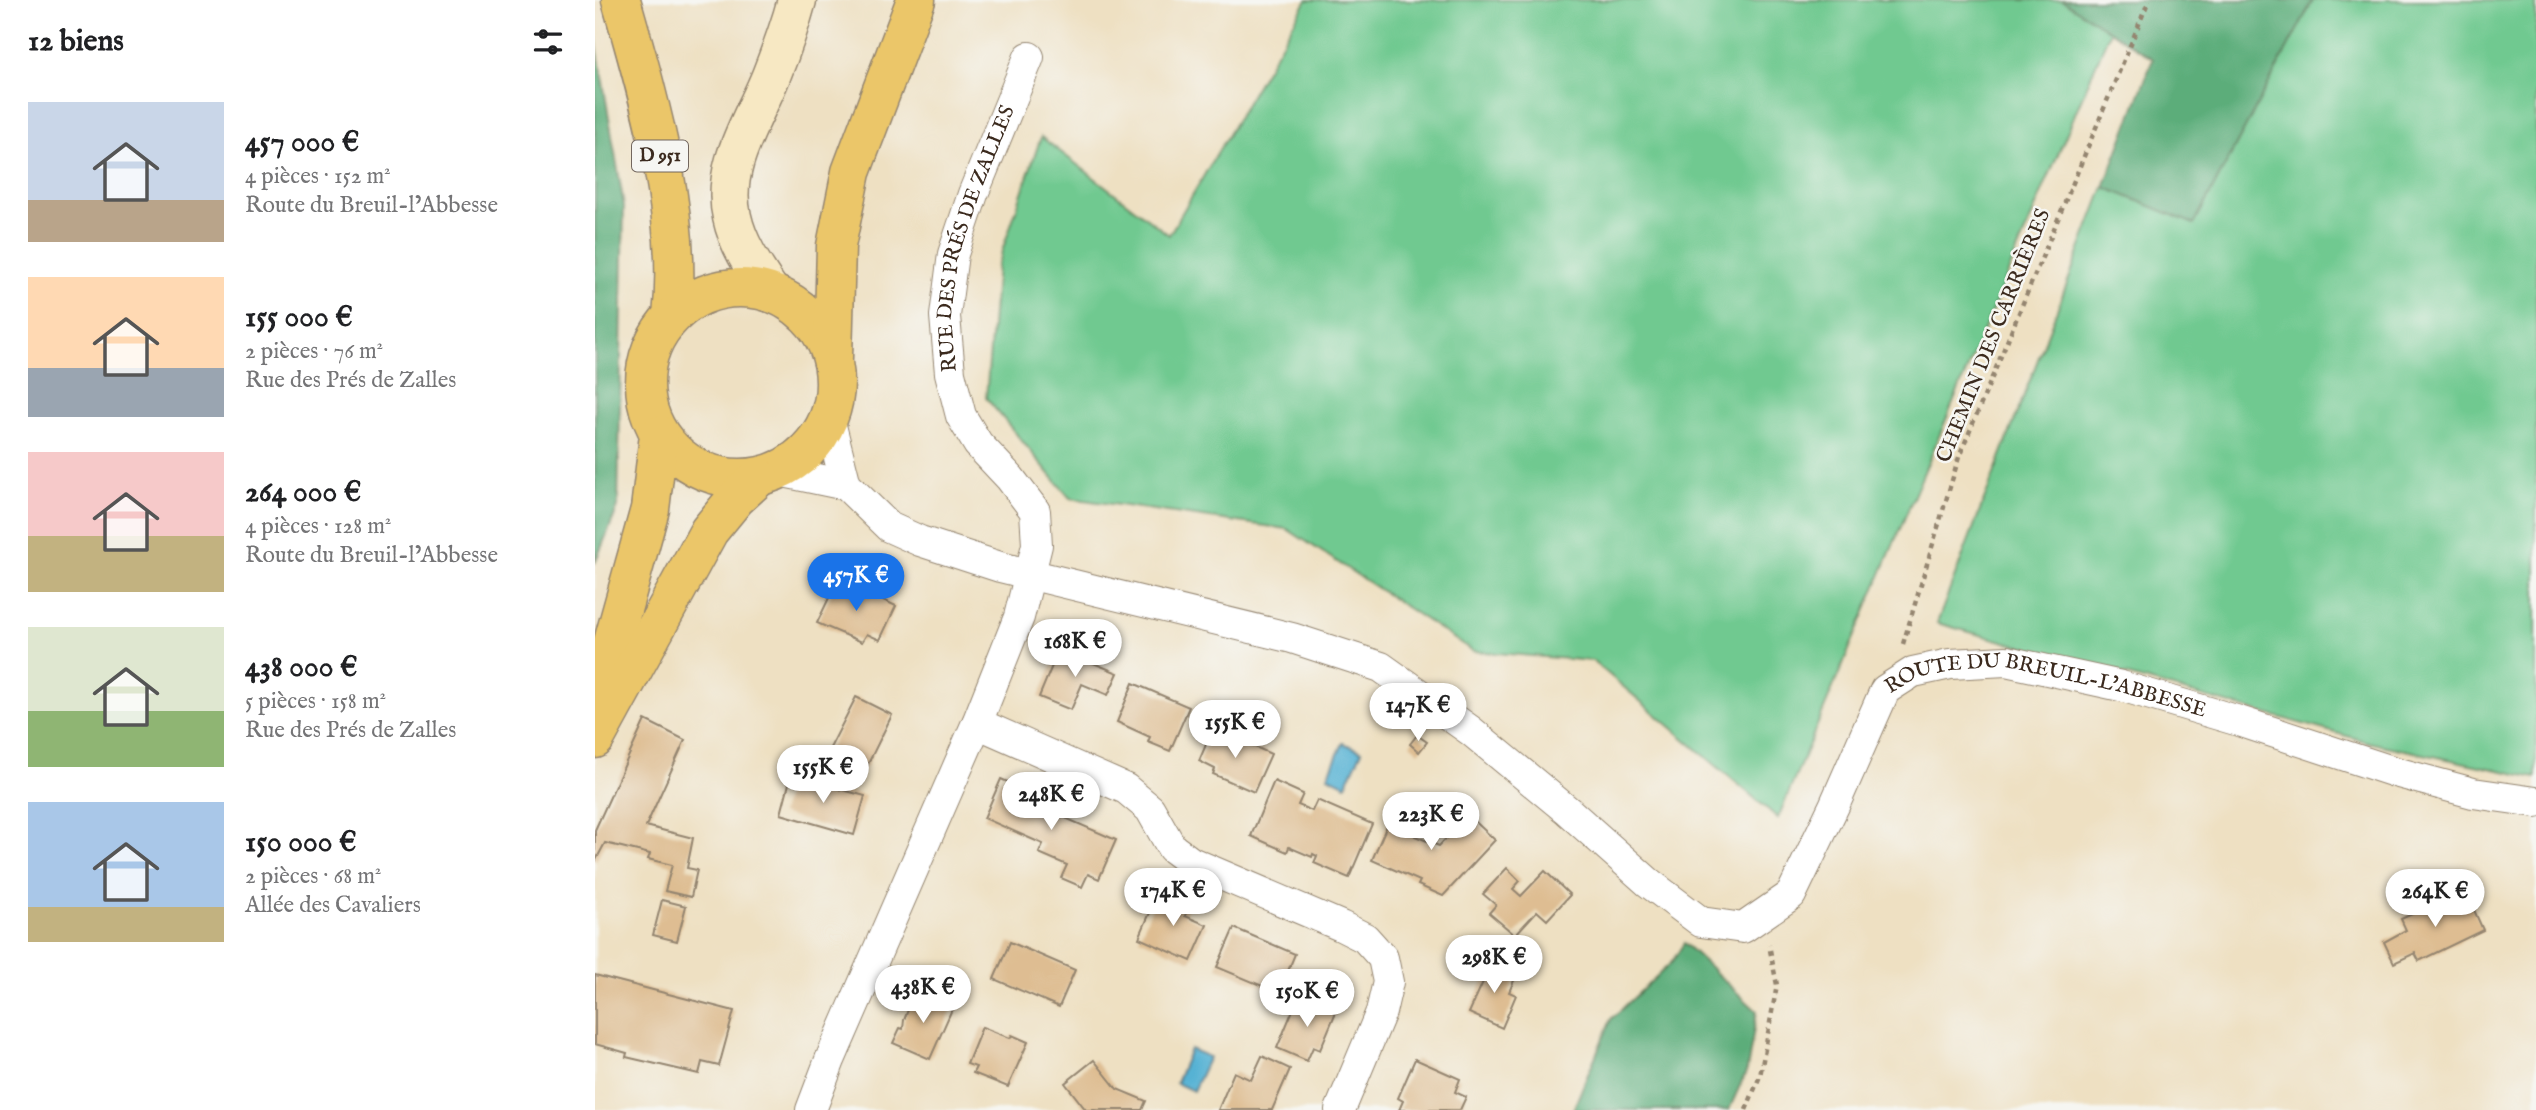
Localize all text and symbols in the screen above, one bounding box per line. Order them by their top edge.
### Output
text: 12 biens [28,23,124,61]
icon: filters [529,23,567,61]
street label: RUE DES PRÉS DE ZALLES [931,101,1021,373]
text: 457 000 € [245,124,359,162]
icon: home [84,130,168,214]
road number: D 951 [632,140,688,172]
text: 4 pièces · 152 m² [245,162,391,191]
text: Route du Breuil-l’Abbesse [245,191,498,220]
street label: CHEMIN DES CARRIÈRES [1930,205,2057,467]
text: 155 000 € [245,299,353,337]
icon: home [84,305,168,389]
text: 2 pièces · 76 m² [245,337,383,366]
text: Rue des Prés de Zalles [245,366,456,395]
text: 264 000 € [245,474,361,512]
icon: home [84,480,168,564]
text: 4 pièces · 128 m² [245,512,392,541]
text: Route du Breuil-l’Abbesse [245,541,498,570]
pin: 457K € [799,554,913,613]
text: 457K € [823,561,889,590]
pin: 168K € [1018,620,1132,679]
text: 168K € [1044,627,1106,656]
street label: ROUTE DU BREUIL-L’ABBESSE [1880,648,2210,724]
text: 438 000 € [245,649,358,687]
icon: home [84,655,168,739]
pin: 147K € [1361,684,1475,743]
text: 5 pièces · 158 m² [245,687,386,716]
text: 147K € [1385,691,1451,720]
pin: 155K € [1178,700,1292,760]
text: 155K € [1205,708,1265,737]
text: Rue des Prés de Zalles [245,716,456,745]
pin: 155K € [766,746,880,805]
text: 155K € [793,753,853,782]
pin: 248K € [994,772,1108,832]
text: 248K € [1018,780,1084,809]
pin: 223K € [1374,792,1488,852]
text: 223K € [1398,800,1464,829]
text: 150 000 € [245,824,357,862]
icon: home [84,830,168,914]
text: 2 pièces · 68 m² [245,862,381,891]
pin: 174K € [1116,869,1230,928]
pin: 264K € [2378,870,2492,929]
text: 174K € [1140,876,1206,905]
text: 264K € [2402,877,2468,906]
text: Allée des Cavaliers [245,891,421,920]
pin: 298K € [1437,936,1551,995]
text: 298K € [1462,943,1526,972]
pin: 438K € [866,965,980,1025]
pin: 150K € [1250,970,1364,1029]
text: 438K € [891,973,955,1002]
text: 150K € [1275,977,1339,1006]

